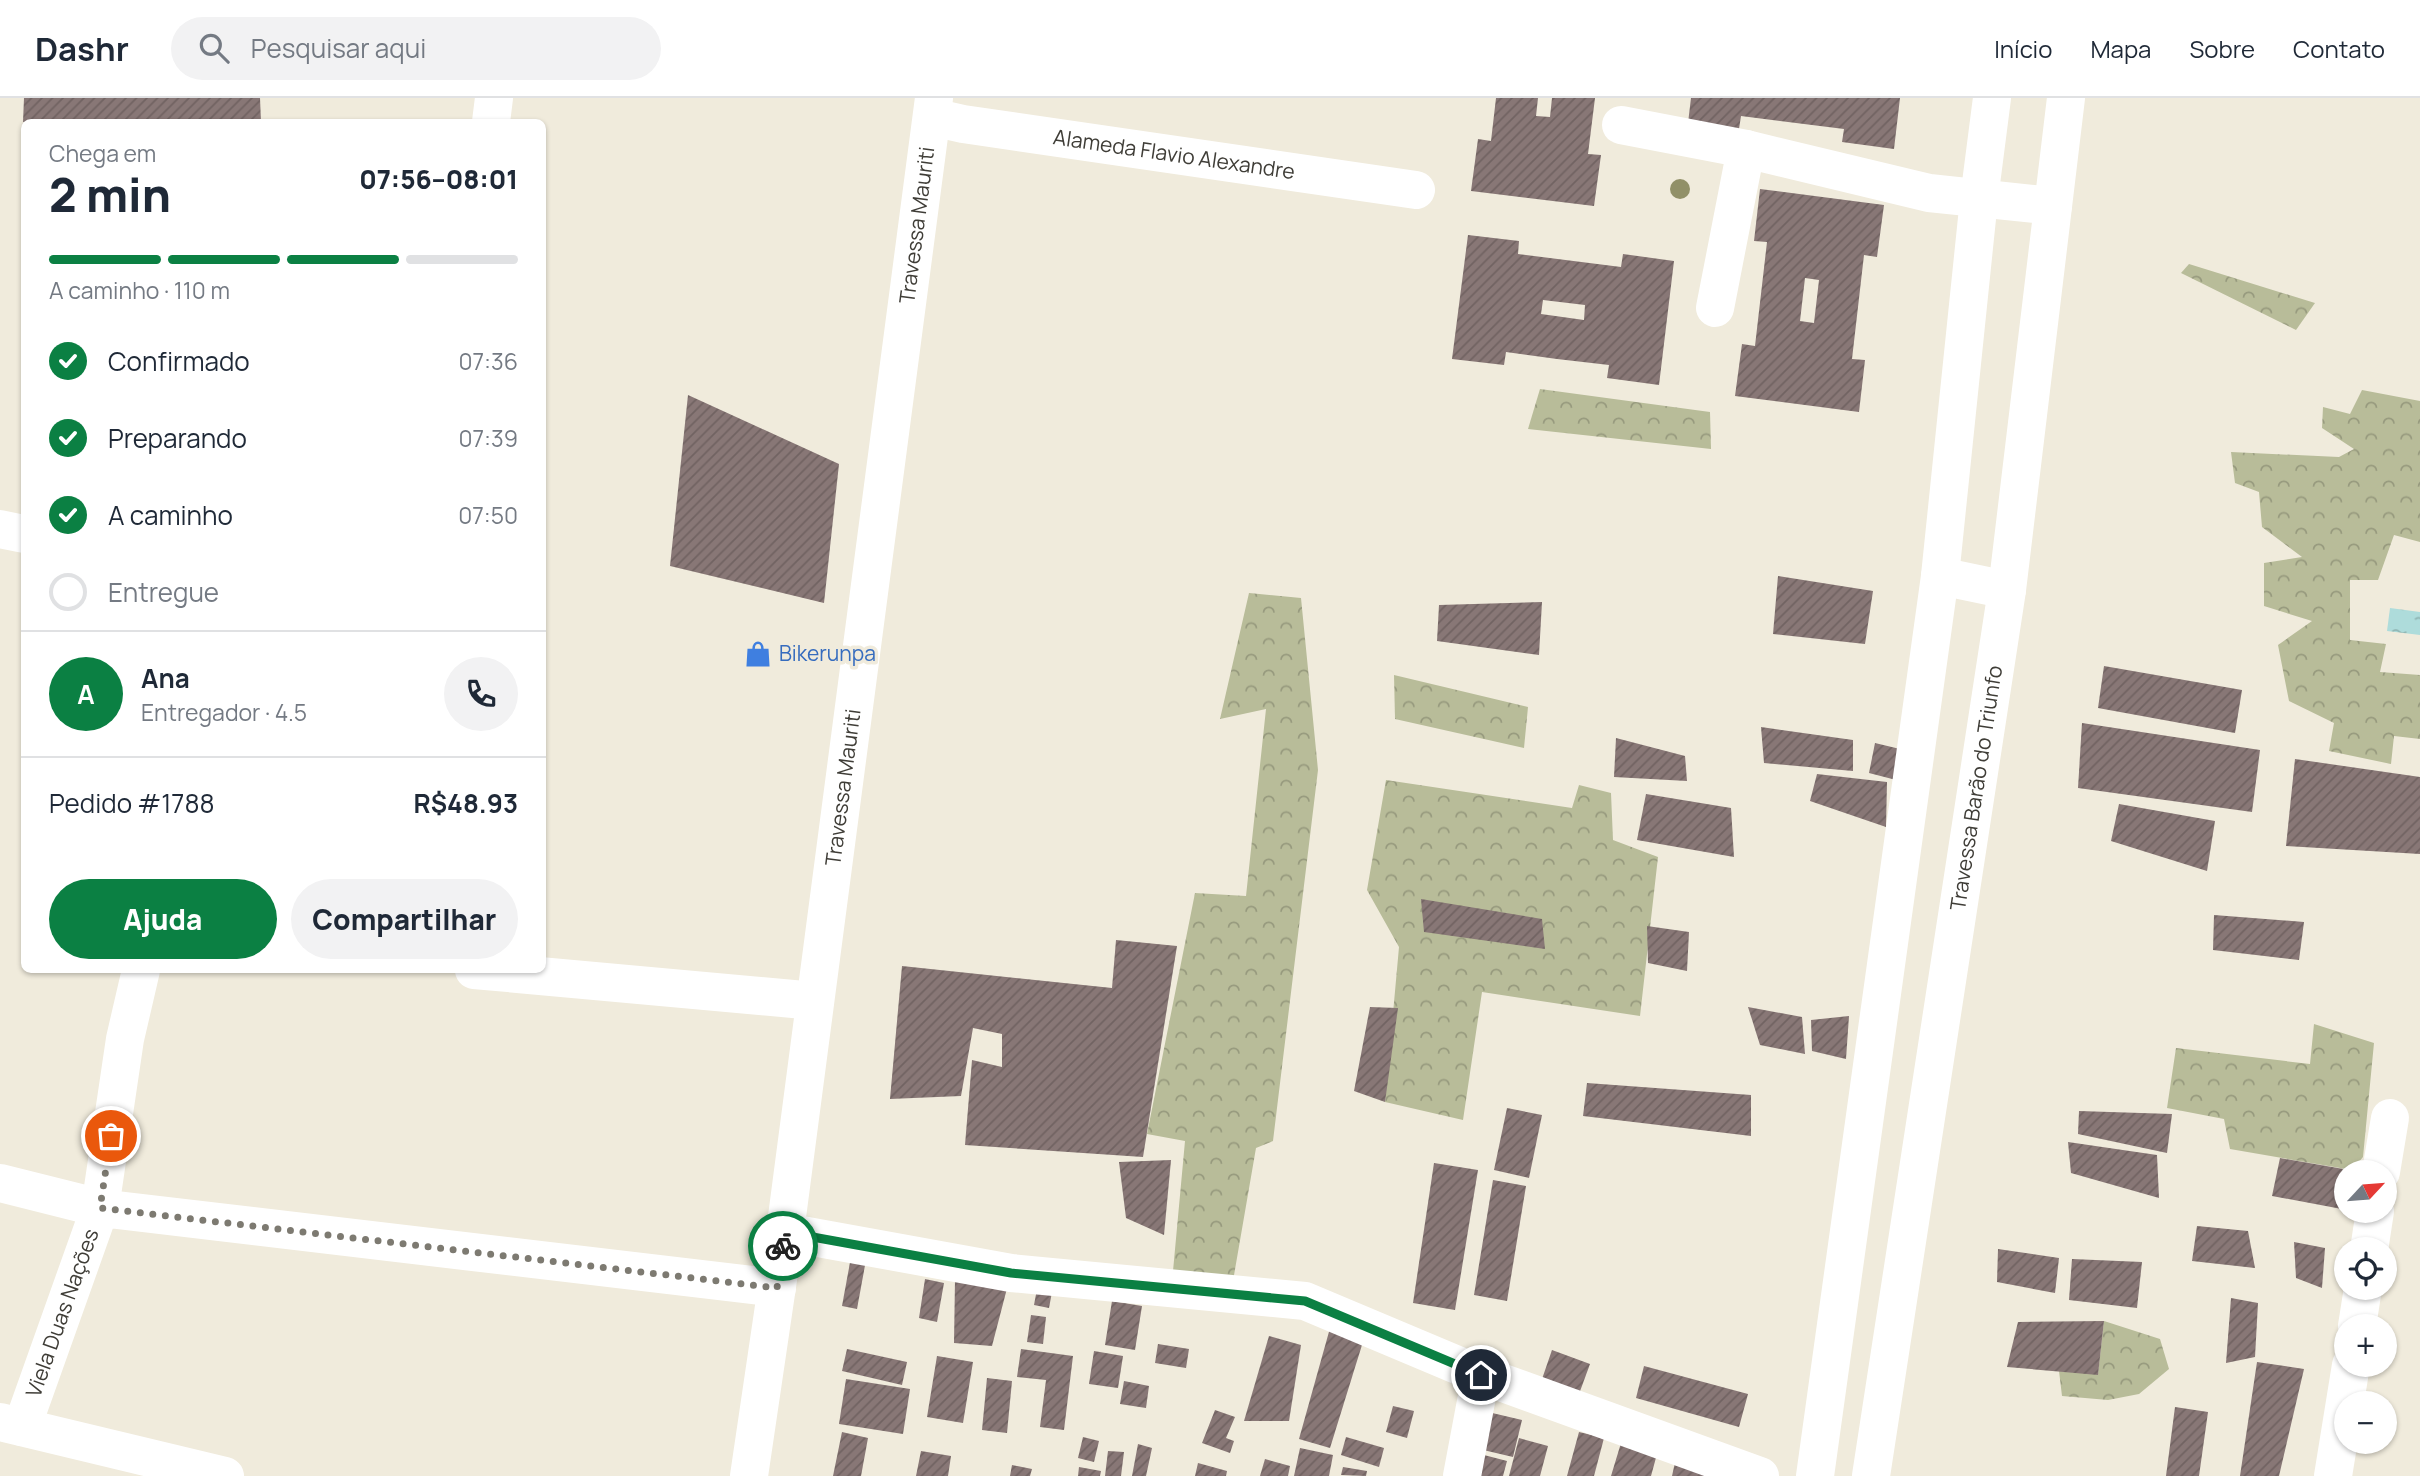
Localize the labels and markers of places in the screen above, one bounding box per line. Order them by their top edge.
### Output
shop icon: Bikerunpa [743,639,773,669]
place label: Bikerunpa [779,639,876,667]
pin [81,1106,141,1166]
pin [1451,1345,1511,1405]

